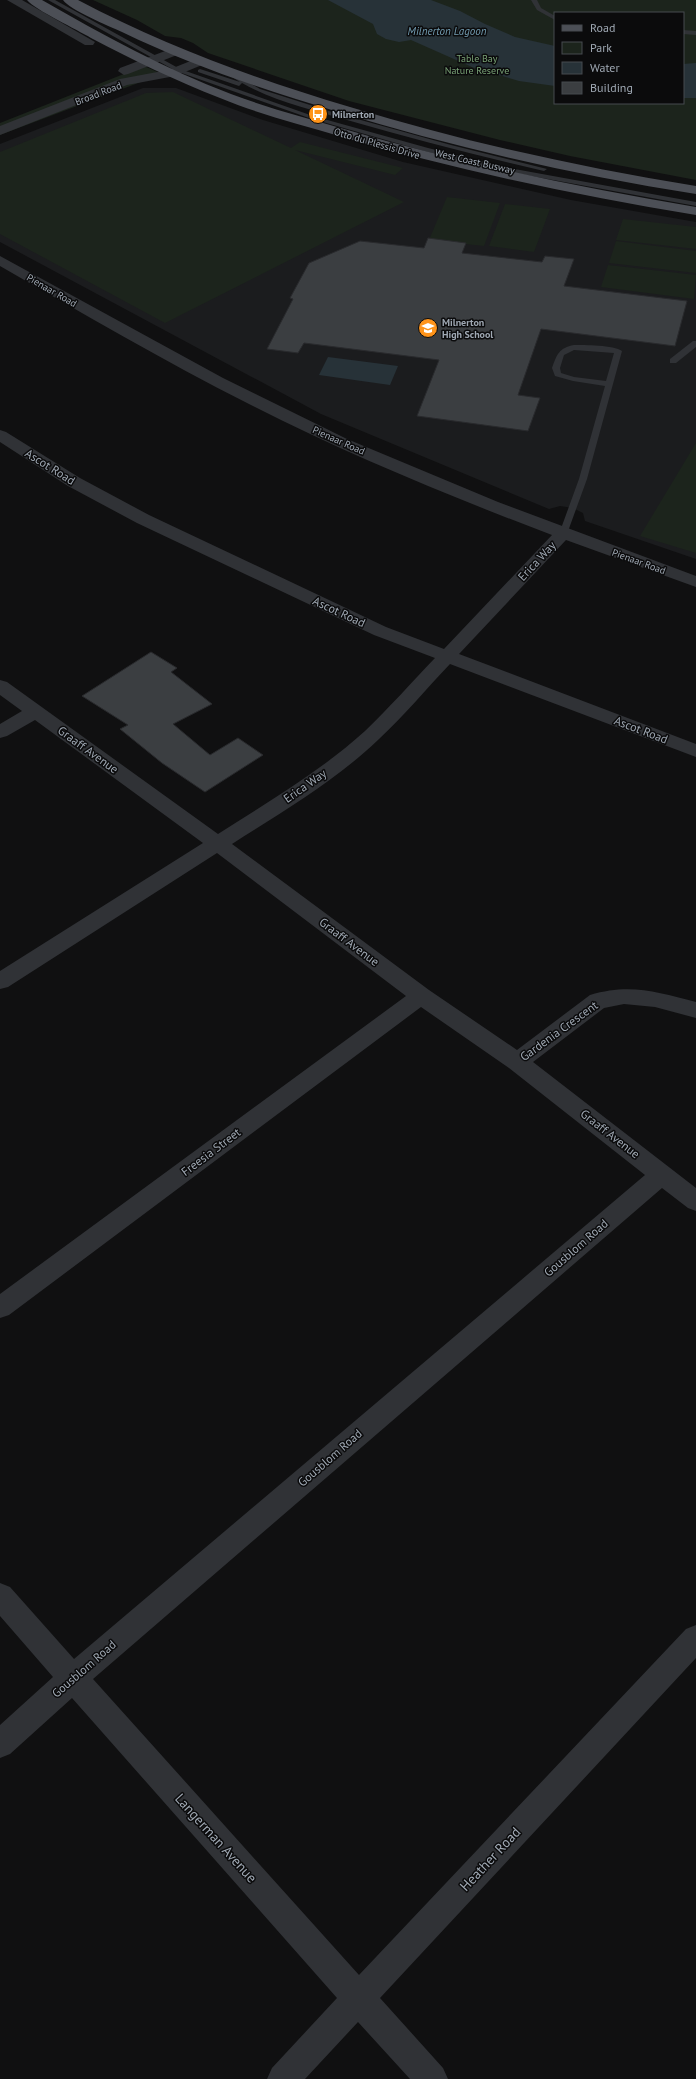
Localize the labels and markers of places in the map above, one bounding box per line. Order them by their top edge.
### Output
bus stop icon: Milnerton [307,103,329,125]
place label: Milnerton [332,108,374,121]
place label: Milnerton High School [442,316,493,341]
school or university icon: Milnerton High School [417,317,439,339]

